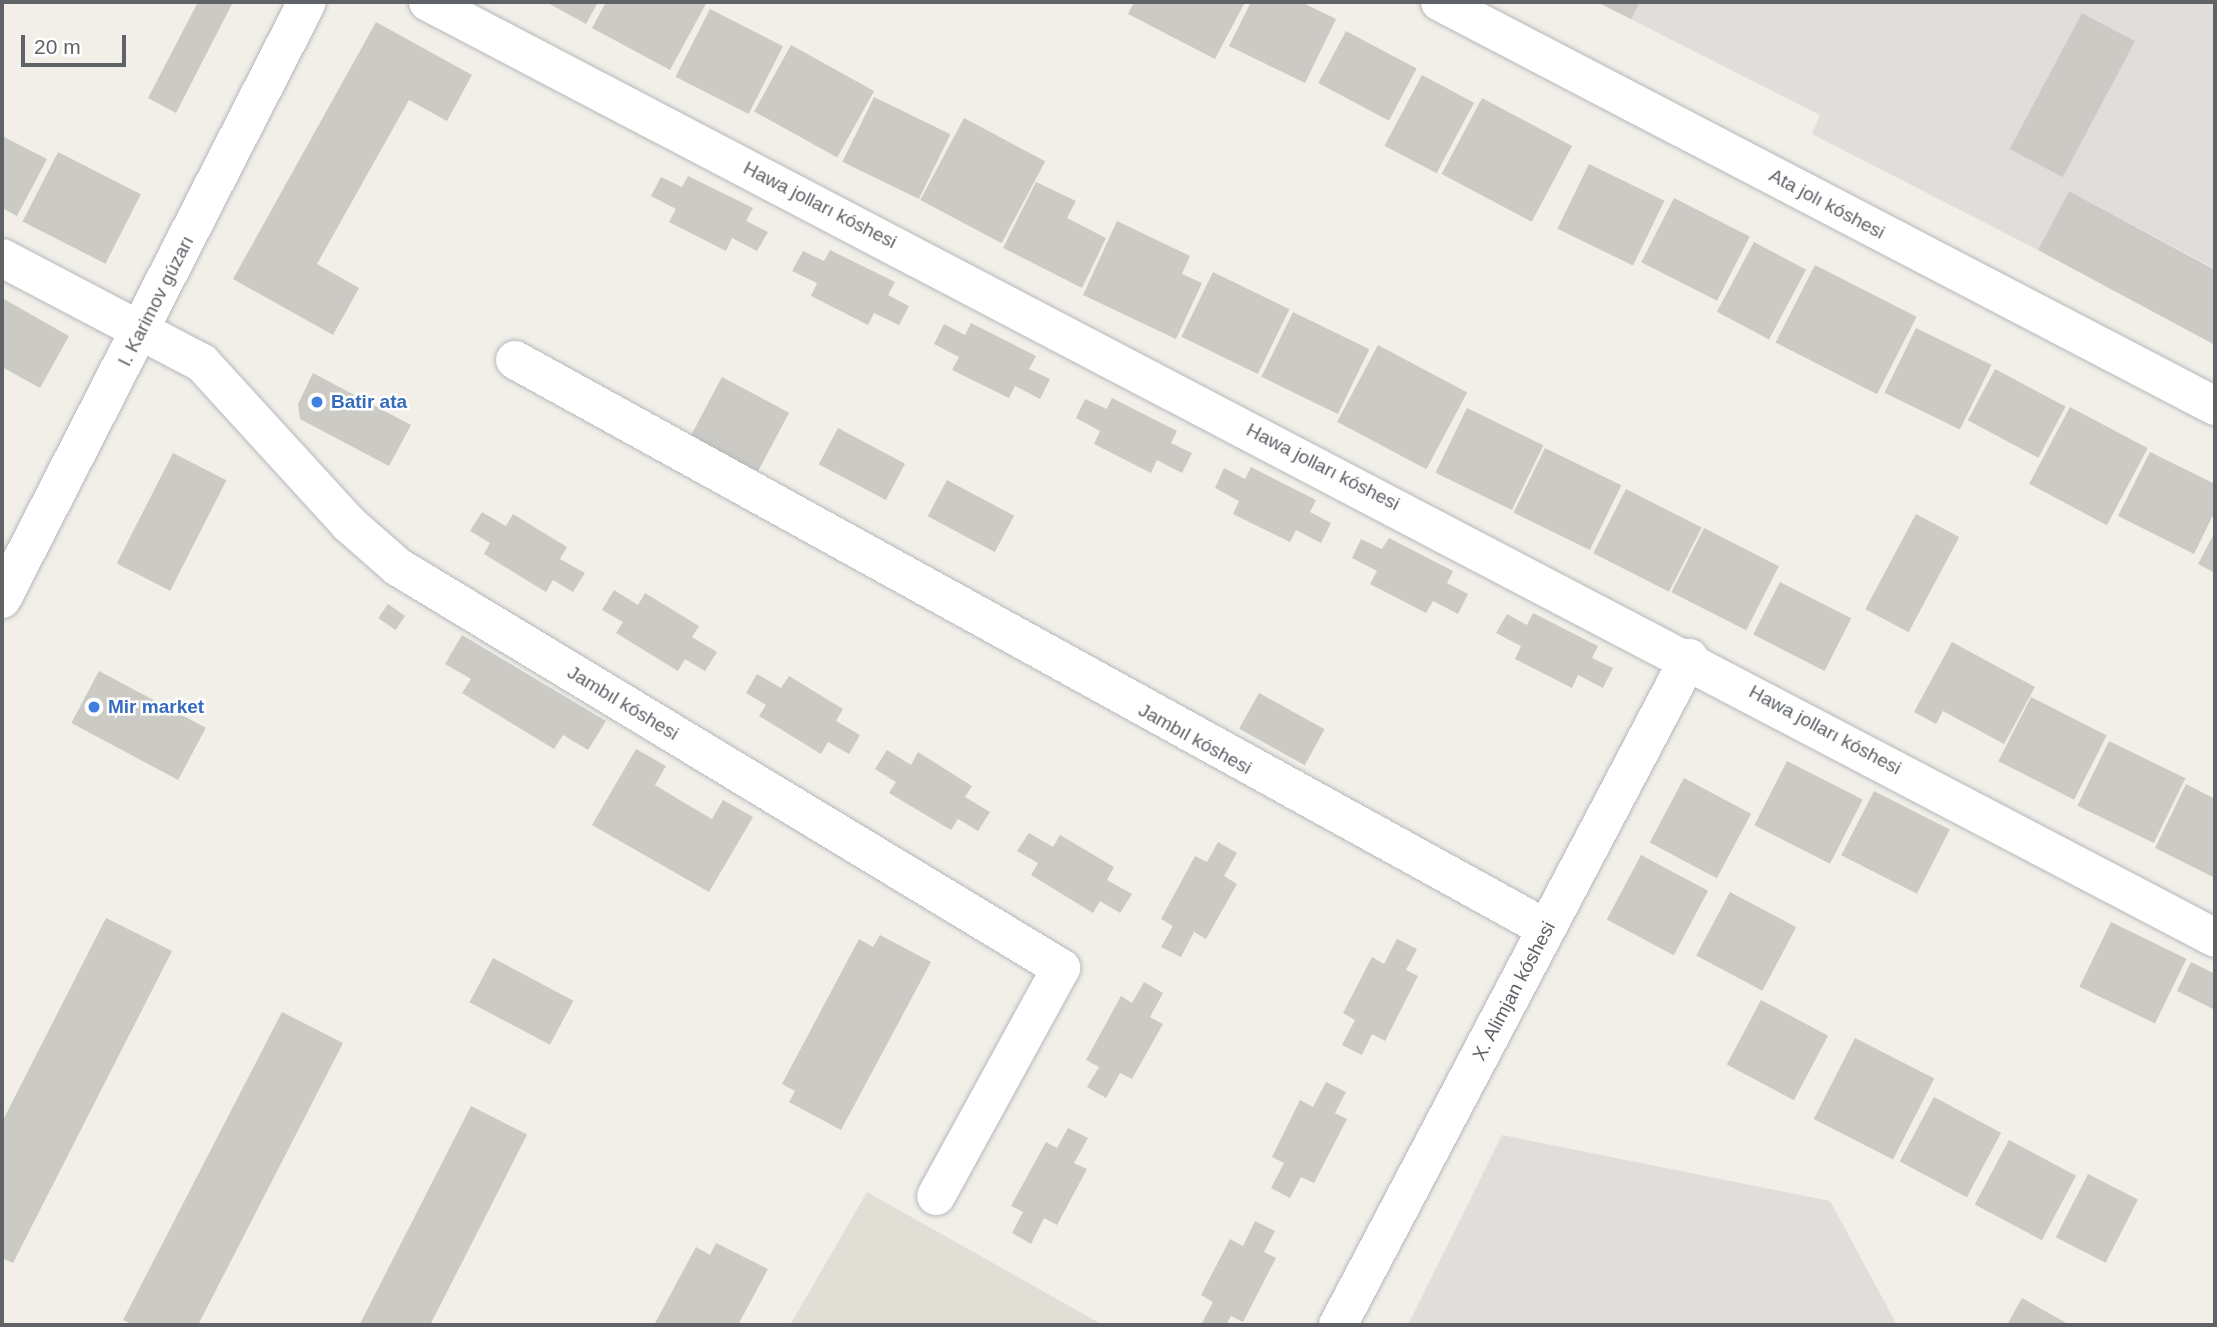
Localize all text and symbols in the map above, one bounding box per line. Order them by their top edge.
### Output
scale bar [24,21,130,65]
text: 20 m [34,35,81,58]
street label: Hawa jolları kóshesi [740,156,900,254]
street label: Ata jolı kóshesi [1765,164,1889,244]
street label: I. Karimov gúzarı [113,232,199,370]
place label: Batir ata [331,391,407,413]
marker: Batir ata [309,394,325,410]
street label: Hawa jolları kóshesi [1243,418,1403,516]
street label: Jambıl kóshesi [563,661,683,745]
street label: Hawa jolları kóshesi [1745,680,1905,780]
place label: Mir market [108,696,204,718]
marker: Mir market [86,699,102,715]
street label: Jambıl kóshesi [1135,699,1255,779]
street label: X. Alimjan kóshesi [1467,917,1561,1065]

